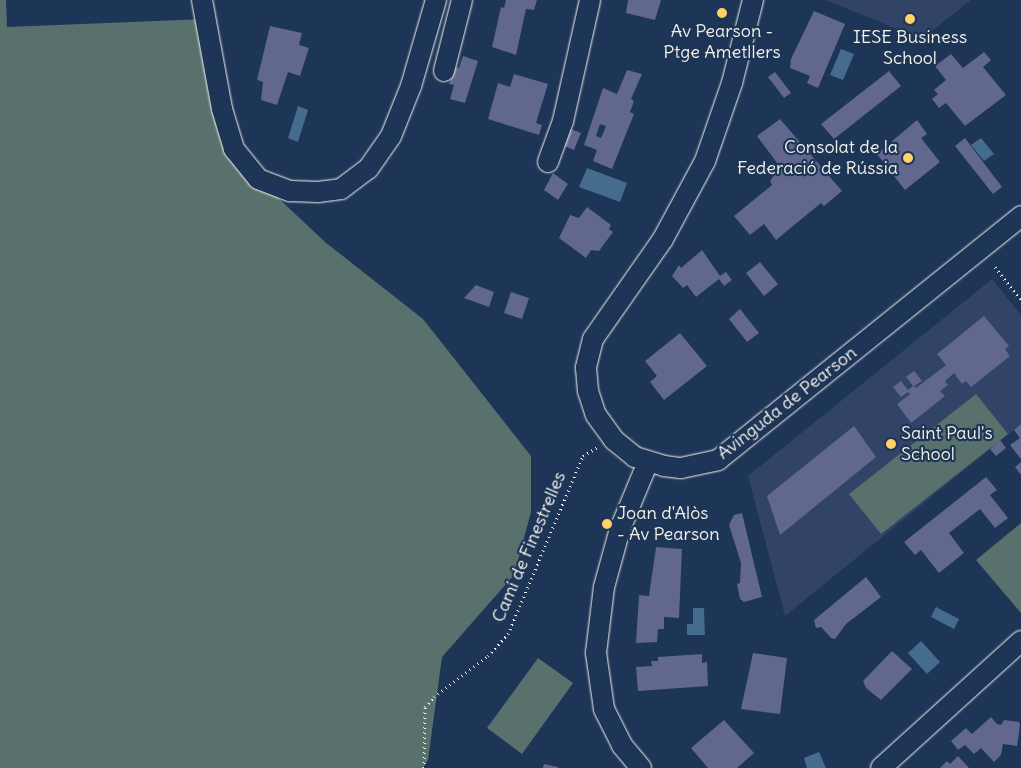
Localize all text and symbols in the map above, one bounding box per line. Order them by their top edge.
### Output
marker: Av Pearson - Ptge Ametllers [716,7,728,19]
marker: IESE Business School [904,13,916,25]
place label: Av Pearson - Ptge Ametllers [663,21,781,64]
place label: IESE Business School [853,27,967,70]
place label: Consolat de la Federació de Rússia [737,137,898,180]
marker: Consolat de la Federació de Rússia [902,152,914,164]
street label: Avinguda de Pearson [713,342,861,464]
place label: Saint Paul's School [901,423,993,466]
marker: Saint Paul's School [885,438,897,450]
street label: Camí de Finestrelles [487,468,571,626]
place label: Joan d'Alòs - Av Pearson [617,503,720,546]
marker: Joan d'Alòs - Av Pearson [601,518,613,530]

